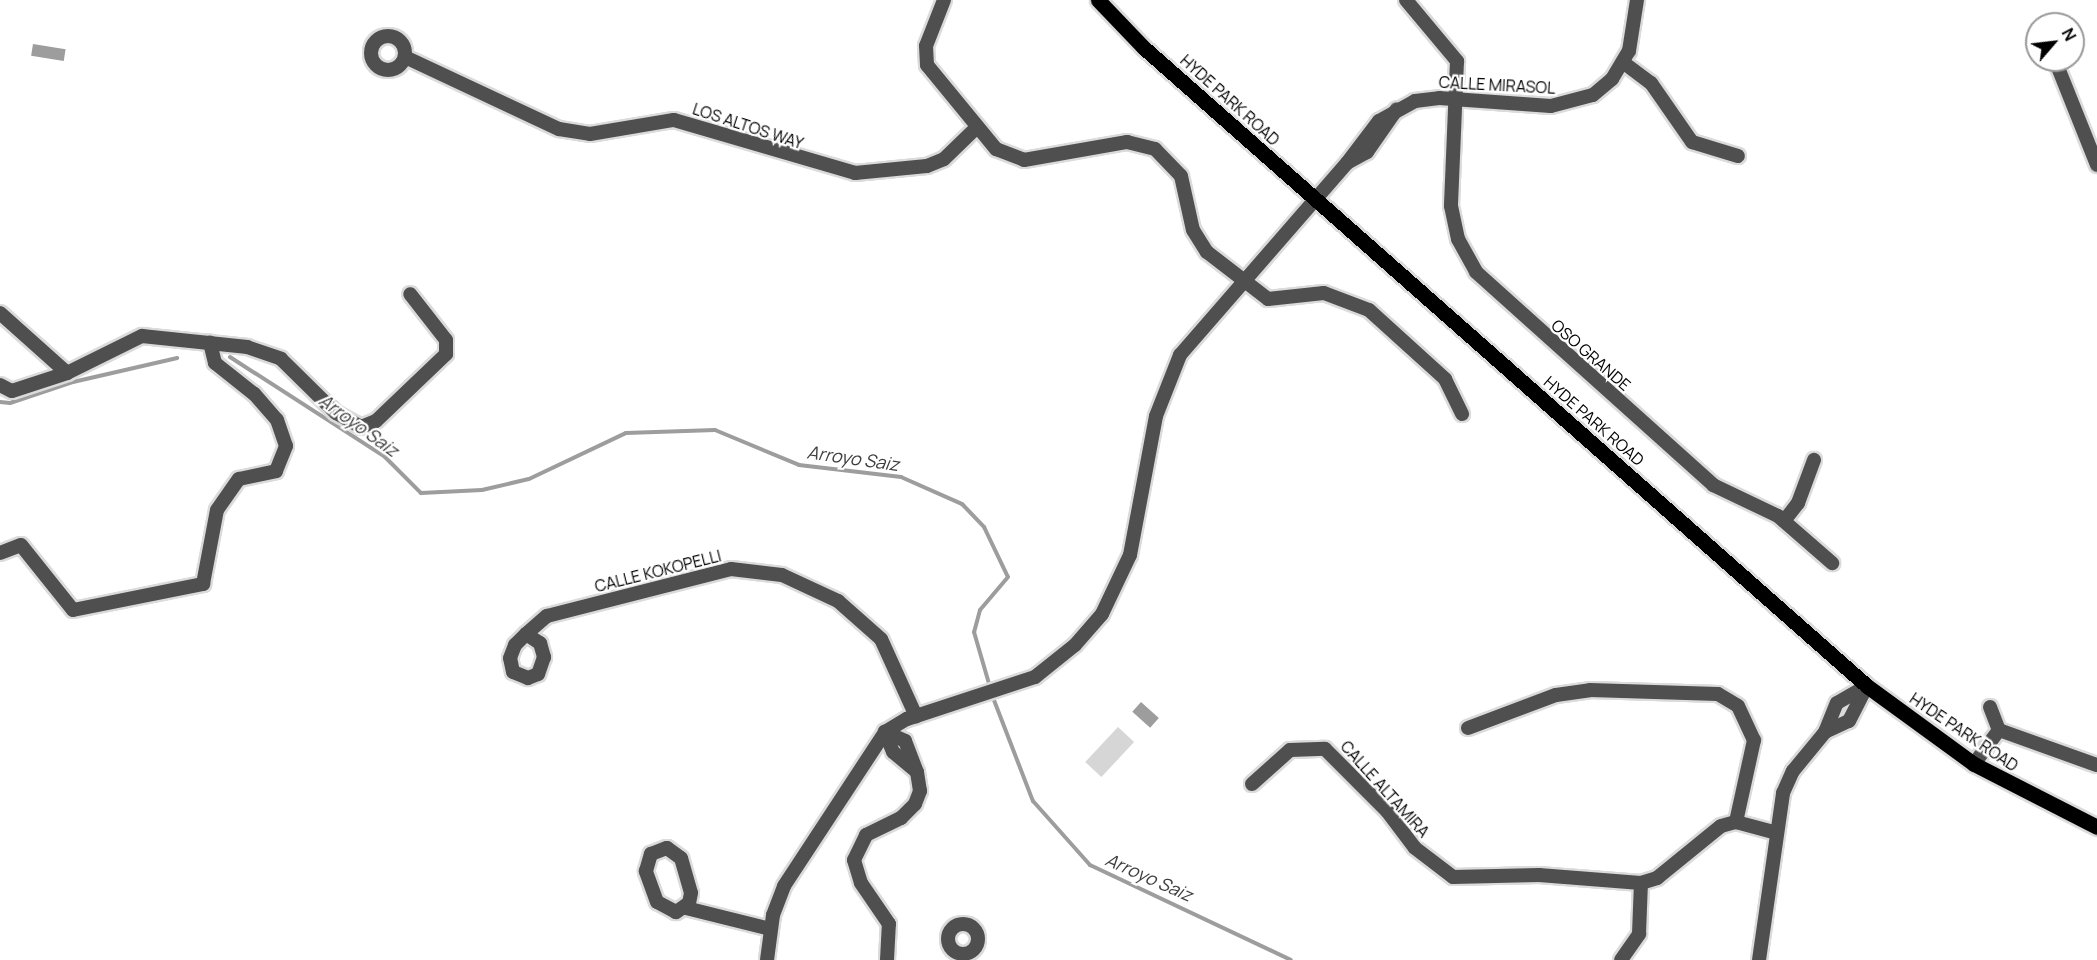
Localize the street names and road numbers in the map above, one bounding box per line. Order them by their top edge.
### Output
street label: HYDE PARK ROAD [1176,50,1284,150]
street label: CALLE MIRASOL [1438,72,1556,98]
street label: LOS ALTOS WAY [690,99,806,153]
street label: OSO GRANDE [1548,315,1634,395]
street label: HYDE PARK ROAD [1540,372,1648,470]
street label: CALLE KOKOPELLI [593,546,723,596]
street label: HYDE PARK ROAD [1906,689,2022,775]
street label: CALLE ALTAMIRA [1337,737,1433,841]

